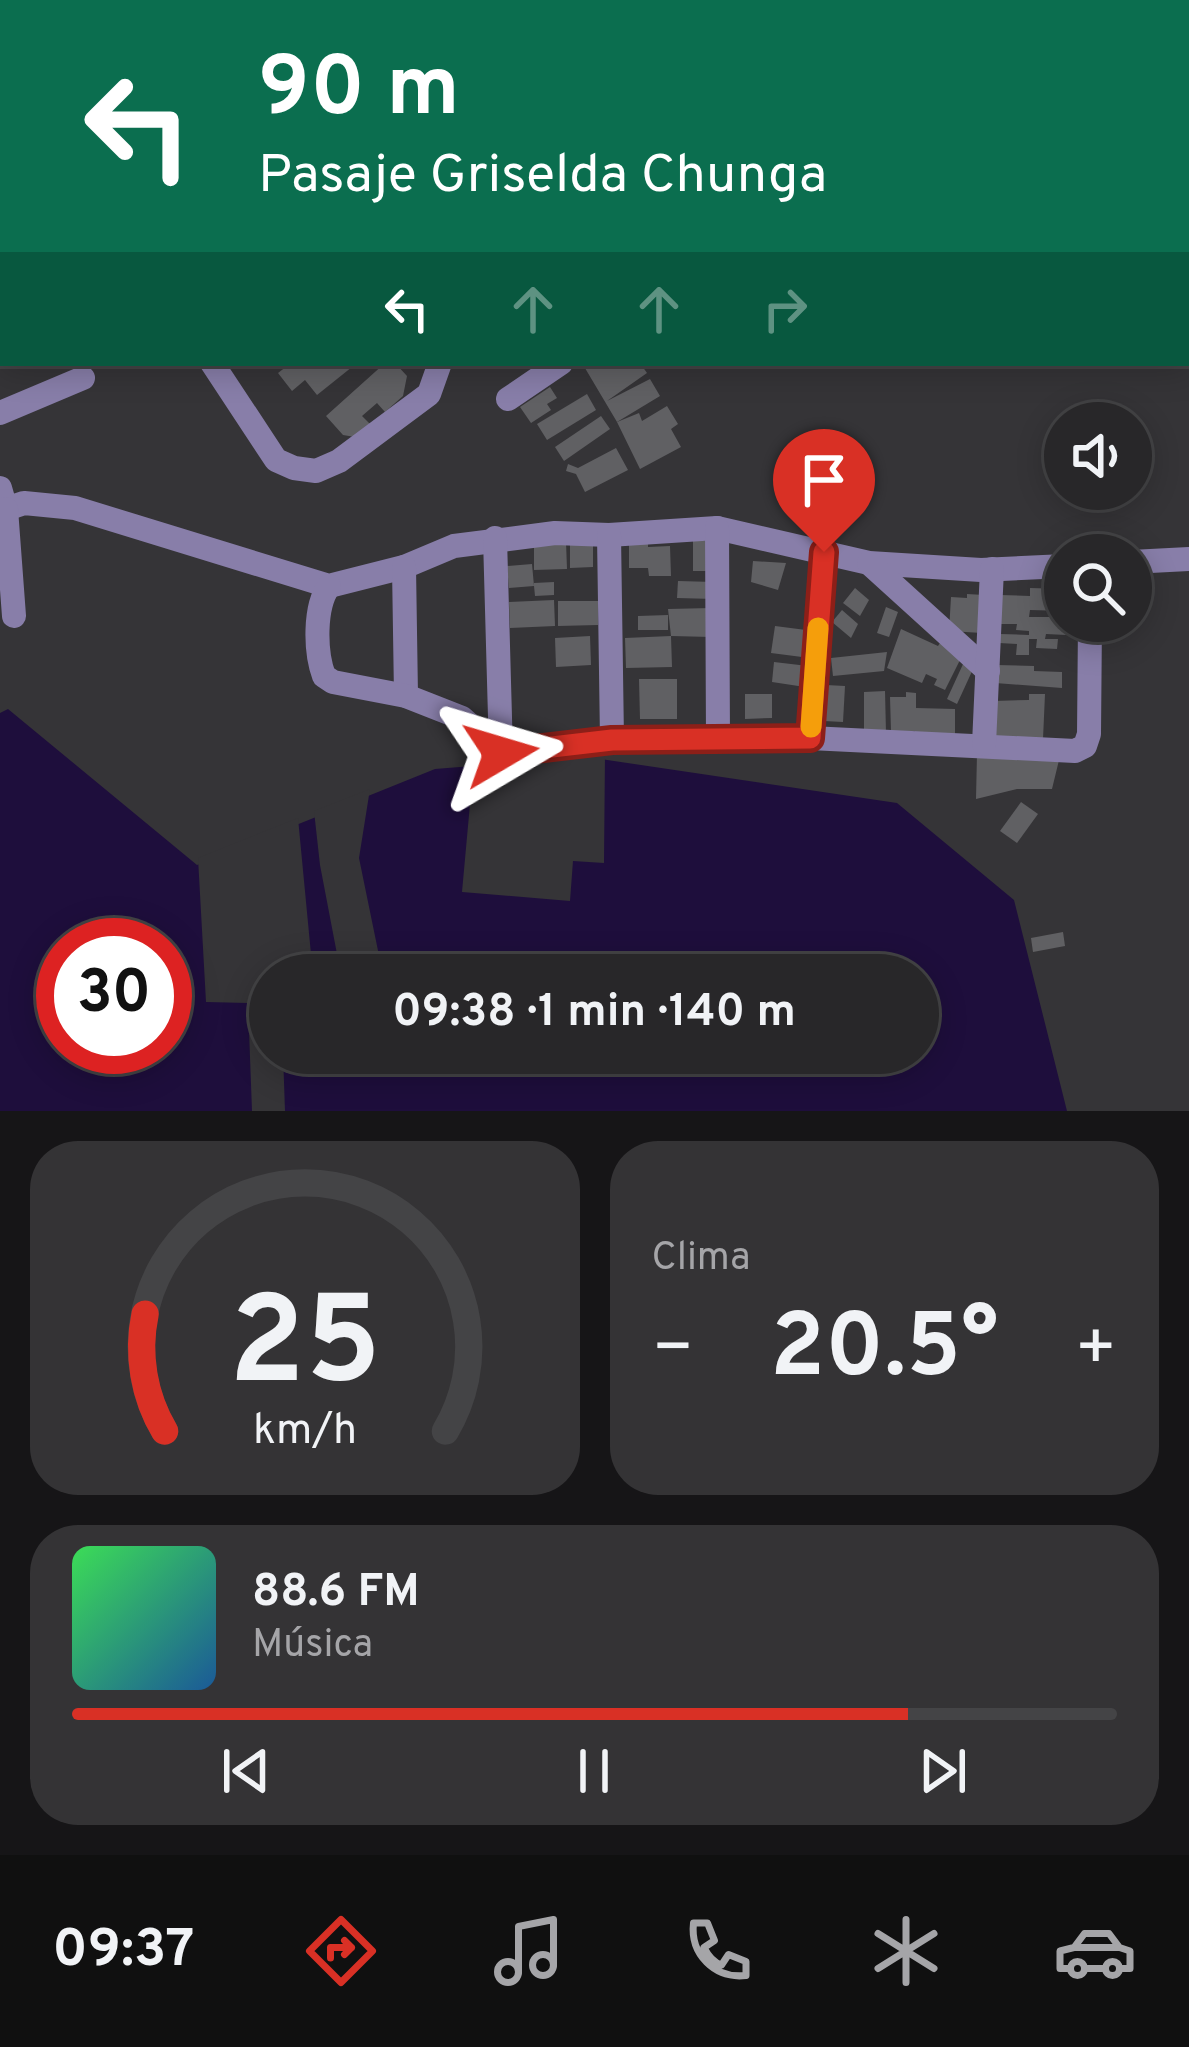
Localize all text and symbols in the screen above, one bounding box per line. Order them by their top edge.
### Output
text: 90 m [258,39,460,145]
icon: left [60,48,216,204]
text: Pasaje Griselda Chunga [258,143,827,212]
icon: left [374,276,440,342]
icon: ahead [500,276,566,342]
icon: ahead [626,276,692,342]
icon: right [752,276,818,342]
map controls [1044,402,1152,642]
button: sound [1044,402,1152,510]
pin [773,429,875,552]
icon: arrive [791,447,857,513]
button: search [1044,534,1152,642]
position arrow [438,690,564,816]
speed limit sign: 30 [36,918,192,1074]
text: 09:38 · 1 min · 140 m [392,985,796,1042]
text: Clima [652,1235,751,1284]
text: 25 [228,1270,381,1428]
text: 20.5° [770,1295,999,1408]
text: − [652,1310,694,1393]
text: + [1074,1310,1117,1393]
text: km/h [253,1405,357,1459]
text: 88.6 FM [252,1565,420,1622]
text: Música [252,1622,373,1671]
icon: previous [213,1738,279,1804]
icon: pause [561,1738,627,1804]
icon: next [910,1738,976,1804]
icon: directions [299,1909,383,1993]
icon: music [487,1909,571,1993]
icon: phone [676,1909,760,1993]
icon: climate [864,1909,948,1993]
icon: car [1053,1909,1137,1993]
text: 09:37 [52,1917,195,1986]

